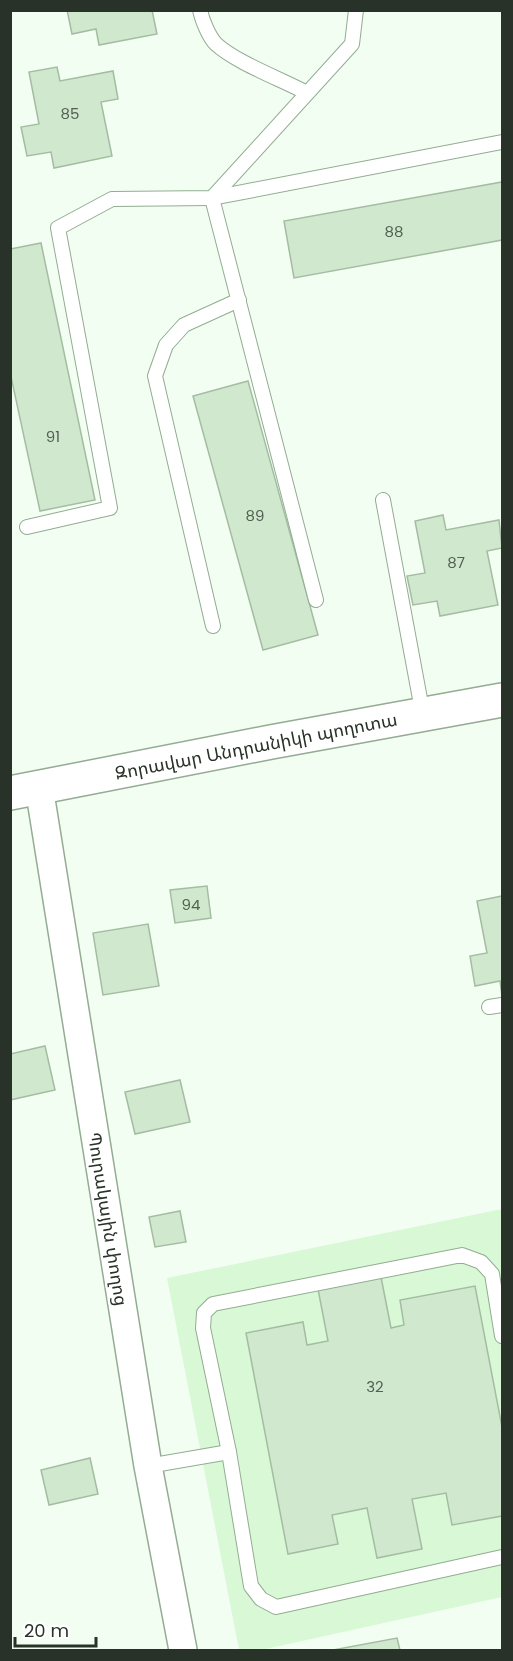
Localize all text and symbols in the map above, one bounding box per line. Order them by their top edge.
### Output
house number: 85 [61,103,79,124]
house number: 88 [385,221,403,242]
house number: 91 [46,426,60,447]
house number: 89 [246,505,264,526]
house number: 87 [447,552,465,573]
street label: Զորավար Անդրանիկի պողոտա [113,706,399,786]
house number: 94 [182,894,200,915]
street label: Պուրակային փողոց [82,1130,134,1308]
house number: 32 [366,1376,384,1397]
scale bar [15,1610,96,1648]
text: 20 m [24,1618,69,1643]

